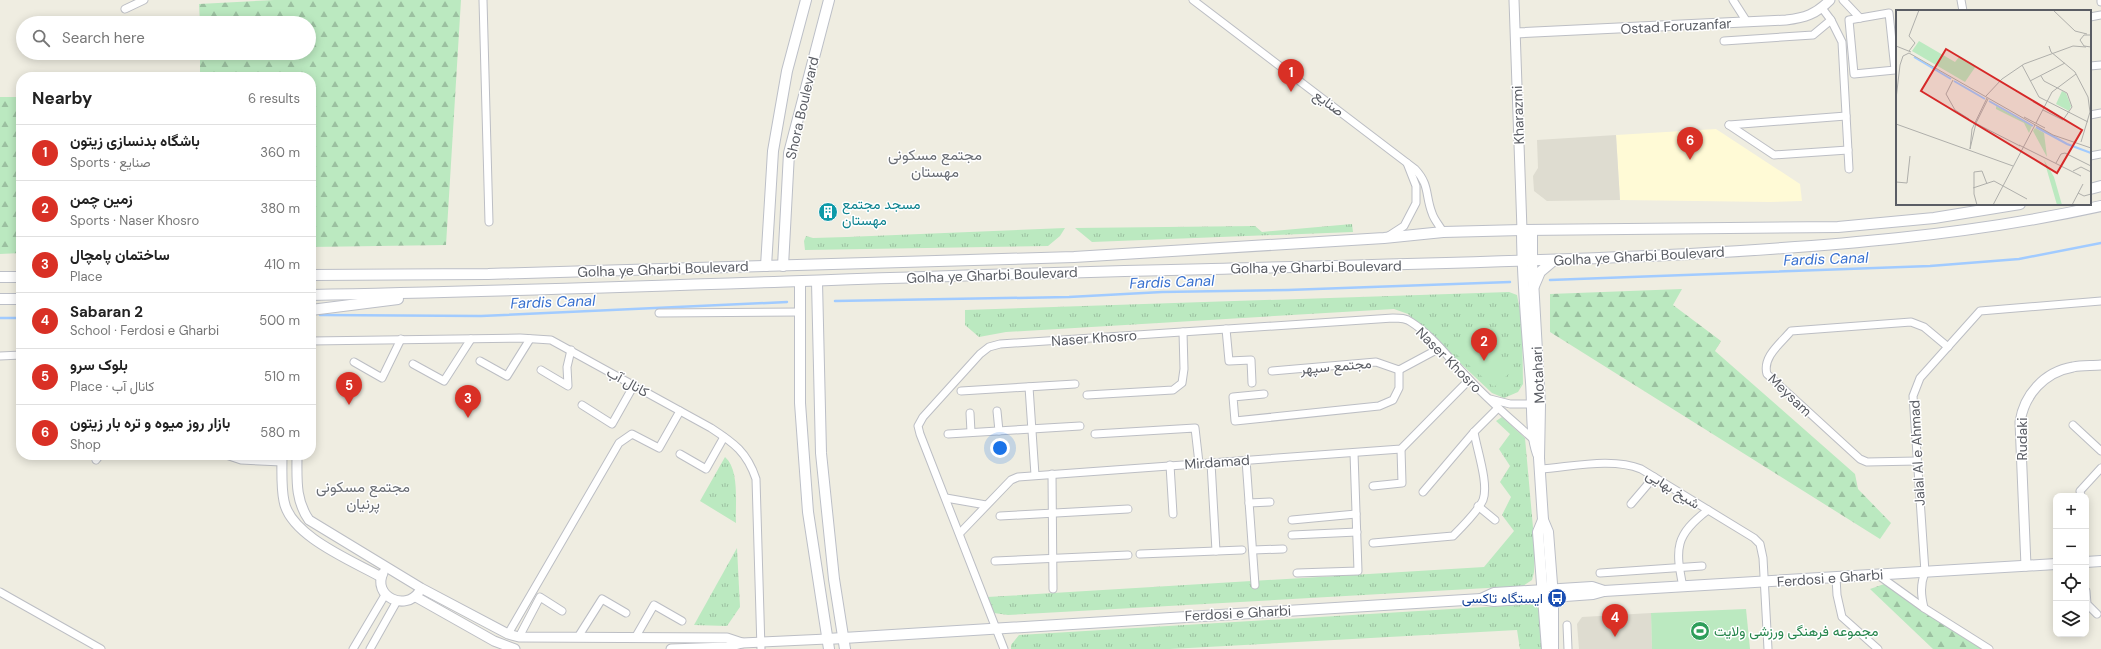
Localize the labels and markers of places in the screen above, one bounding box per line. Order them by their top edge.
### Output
pin: 1 [1278,59,1304,92]
pin: 6 [1677,127,1703,160]
place label: مسجد مجتمع مهستان [842,195,920,229]
building icon: مسجد مجتمع مهستان [817,201,839,223]
pin: 2 [1471,328,1497,361]
pin: 5 [336,372,362,405]
pin: 3 [455,385,481,418]
bus stop icon: ایستگاه تاکسی [1546,587,1568,609]
place label: ایستگاه تاکسی [1462,589,1543,607]
pin: 4 [1602,604,1628,637]
sports icon: مجموعه فرهنگی ورزشی ولایت [1689,620,1711,642]
place label: مجموعه فرهنگی ورزشی ولایت [1714,622,1879,640]

